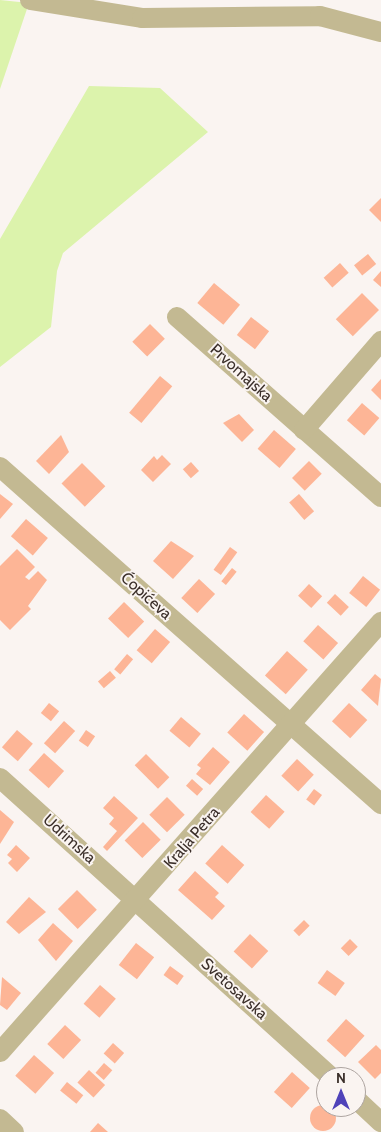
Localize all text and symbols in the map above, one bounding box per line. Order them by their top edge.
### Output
street label: Prvomajska [206,340,276,406]
street label: Ćopićeva [117,568,175,624]
street label: Kralja Petra [160,803,224,873]
street label: Udrimska [39,810,99,868]
street label: Svetosavska [197,954,271,1024]
north arrow [316,1067,366,1117]
text: N [336,1069,346,1087]

